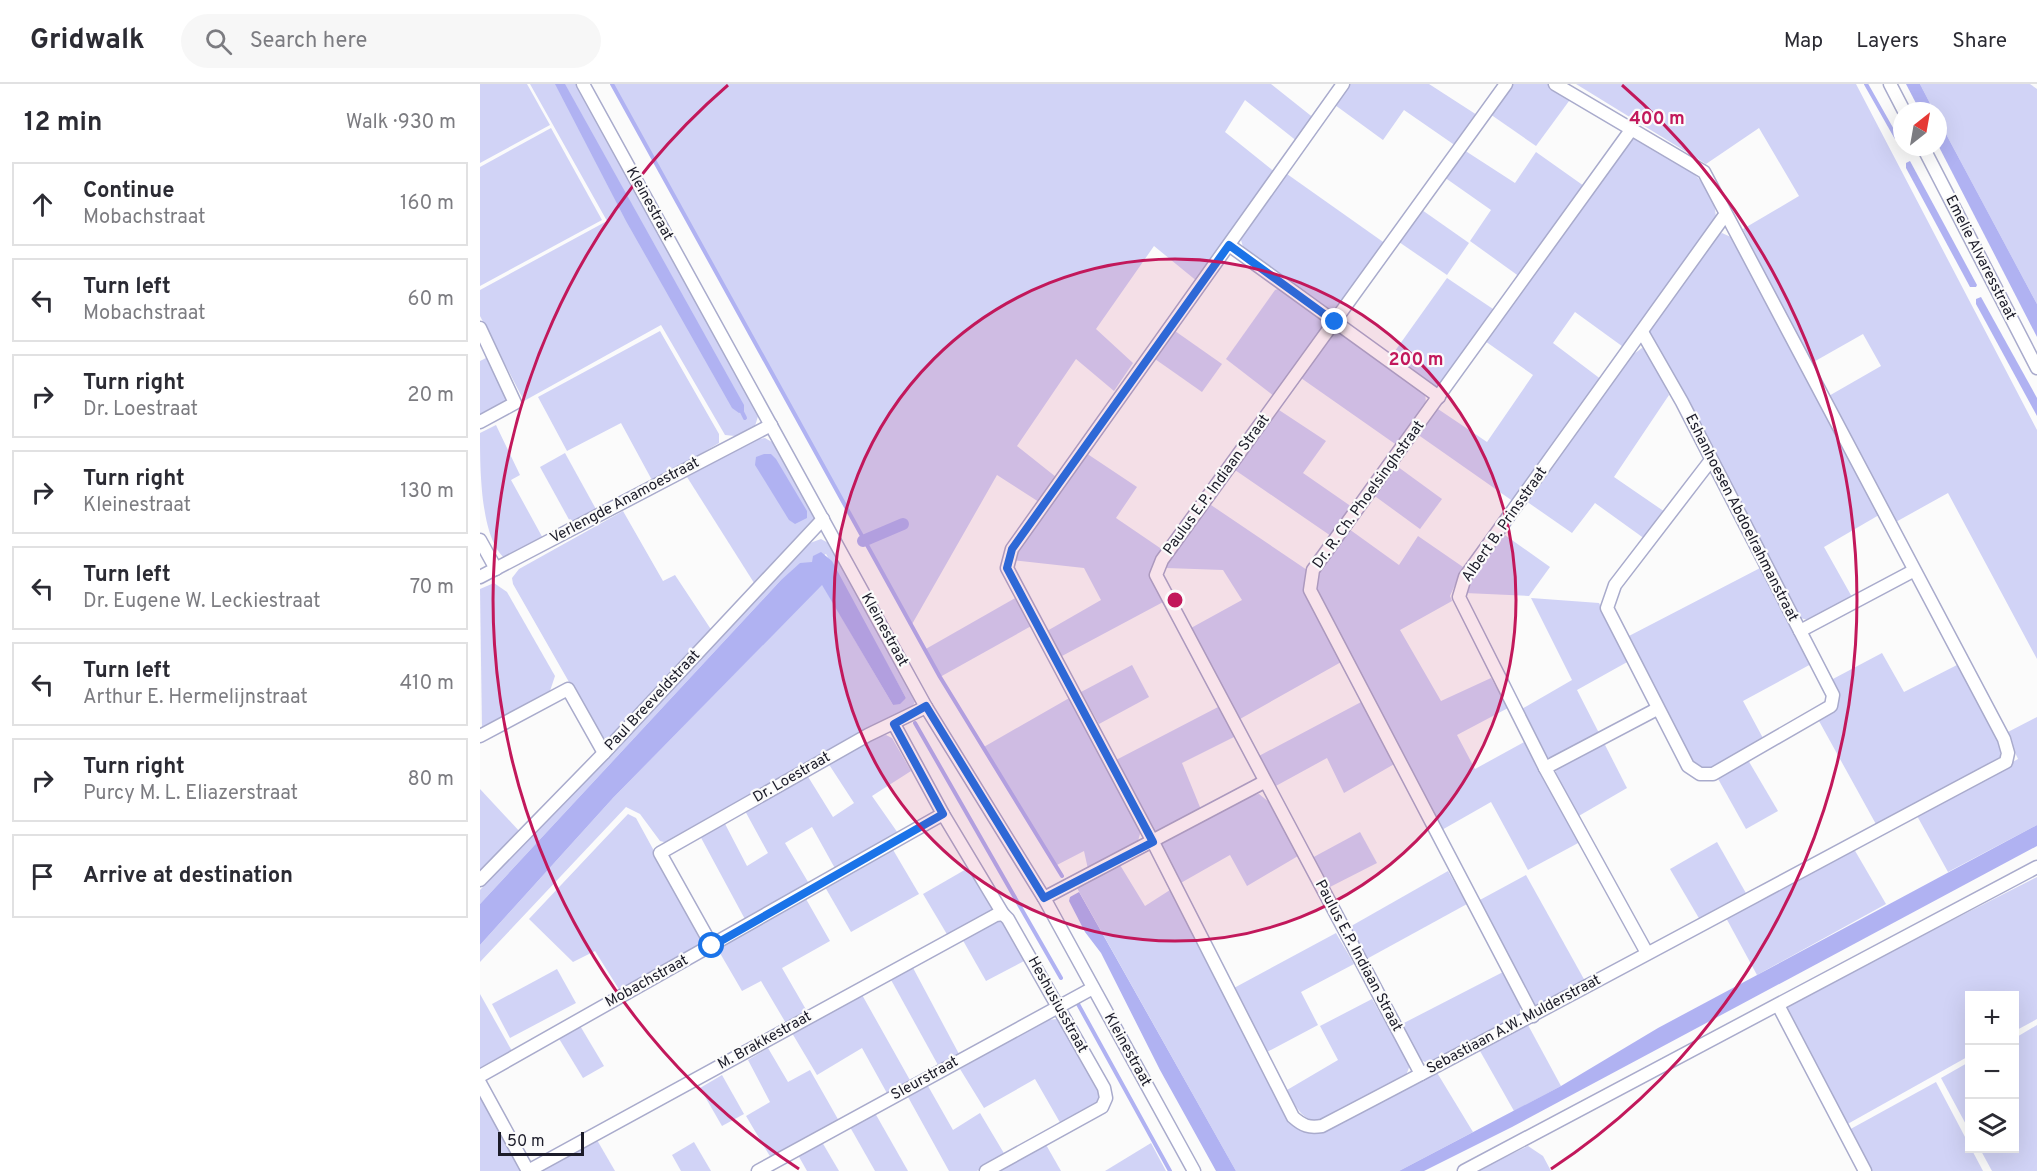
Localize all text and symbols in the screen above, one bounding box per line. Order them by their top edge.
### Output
search box [181,14,601,68]
text: Gridwalk [30,23,145,59]
icon: search [202,25,235,58]
text: Search here [250,28,367,55]
text: Map [1784,28,1823,55]
text: Layers [1856,28,1919,55]
text: Share [1952,28,2007,55]
north arrow [1893,102,1947,156]
text: 12 min [24,107,102,140]
text: 400 m [1629,108,1685,131]
text: Walk · 930 m [346,110,456,136]
street label: Kleinestraat [621,164,677,244]
text: Continue [83,178,174,205]
icon: ahead [26,188,59,221]
text: 160 m [400,191,454,217]
street label: Emelie Alvaresstraat [1940,192,2020,324]
text: Mobachstraat [83,205,206,231]
text: Turn left [83,274,171,301]
icon: left [26,284,59,317]
text: 60 m [408,287,454,313]
text: Mobachstraat [83,301,206,327]
route end [1321,308,1347,334]
text: 200 m [1388,349,1444,372]
text: Turn right [83,370,185,397]
icon: right [26,380,59,413]
text: 20 m [407,383,454,409]
text: Dr. Loestraat [83,397,198,423]
street label: Paulus E.P. Indiaan Straat [1160,411,1274,559]
street label: Eshanhoesen Abdoelrahmanstraat [1680,411,1802,625]
street label: Dr. R. Ch. Phoelsinghstraat [1309,417,1429,573]
street label: Verlengde Anamoestraat [547,454,703,548]
street label: Albert B. Prinsstraat [1458,464,1552,586]
text: Turn right [83,466,185,493]
icon: right [26,476,59,509]
text: 130 m [400,479,454,505]
text: Kleinestraat [83,493,191,519]
text: Turn left [83,562,171,589]
icon: left [26,572,59,605]
text: 70 m [410,575,454,601]
text: Dr. Eugene W. Leckiestraat [83,589,321,615]
street label: Kleinestraat [856,590,912,670]
centre of rings [1165,590,1185,610]
street label: Paul Breeveldstraat [601,647,705,755]
text: Turn left [83,658,171,685]
icon: left [26,668,59,701]
text: 410 m [400,671,454,697]
text: Arthur E. Hermelijnstraat [83,685,308,711]
street label: Dr. Loestraat [750,748,834,808]
text: Turn right [83,754,185,781]
icon: right [26,764,59,797]
text: 80 m [408,767,454,793]
text: Purcy M. L. Eliazerstraat [83,781,298,807]
icon: arrive [26,860,59,893]
text: Arrive at destination [83,863,293,890]
street label: Paulus E.P. Indiaan Straat [1310,877,1406,1035]
route start [698,932,724,958]
street label: Mobachstraat [602,951,692,1013]
street label: Heshusiusstraat [1023,953,1091,1057]
street label: Sebastiaan A.W. Mulderstraat [1424,971,1604,1079]
map controls [1965,991,2019,1153]
button: + [1965,991,2019,1045]
street label: M. Brakkestraat [715,1007,815,1075]
street label: Kleinestraat [1099,1010,1155,1090]
button: − [1965,1045,2019,1099]
street label: Sleurstraat [888,1053,962,1105]
button: layers [1965,1099,2019,1153]
scale bar [498,1129,584,1156]
text: 50 m [507,1132,545,1152]

